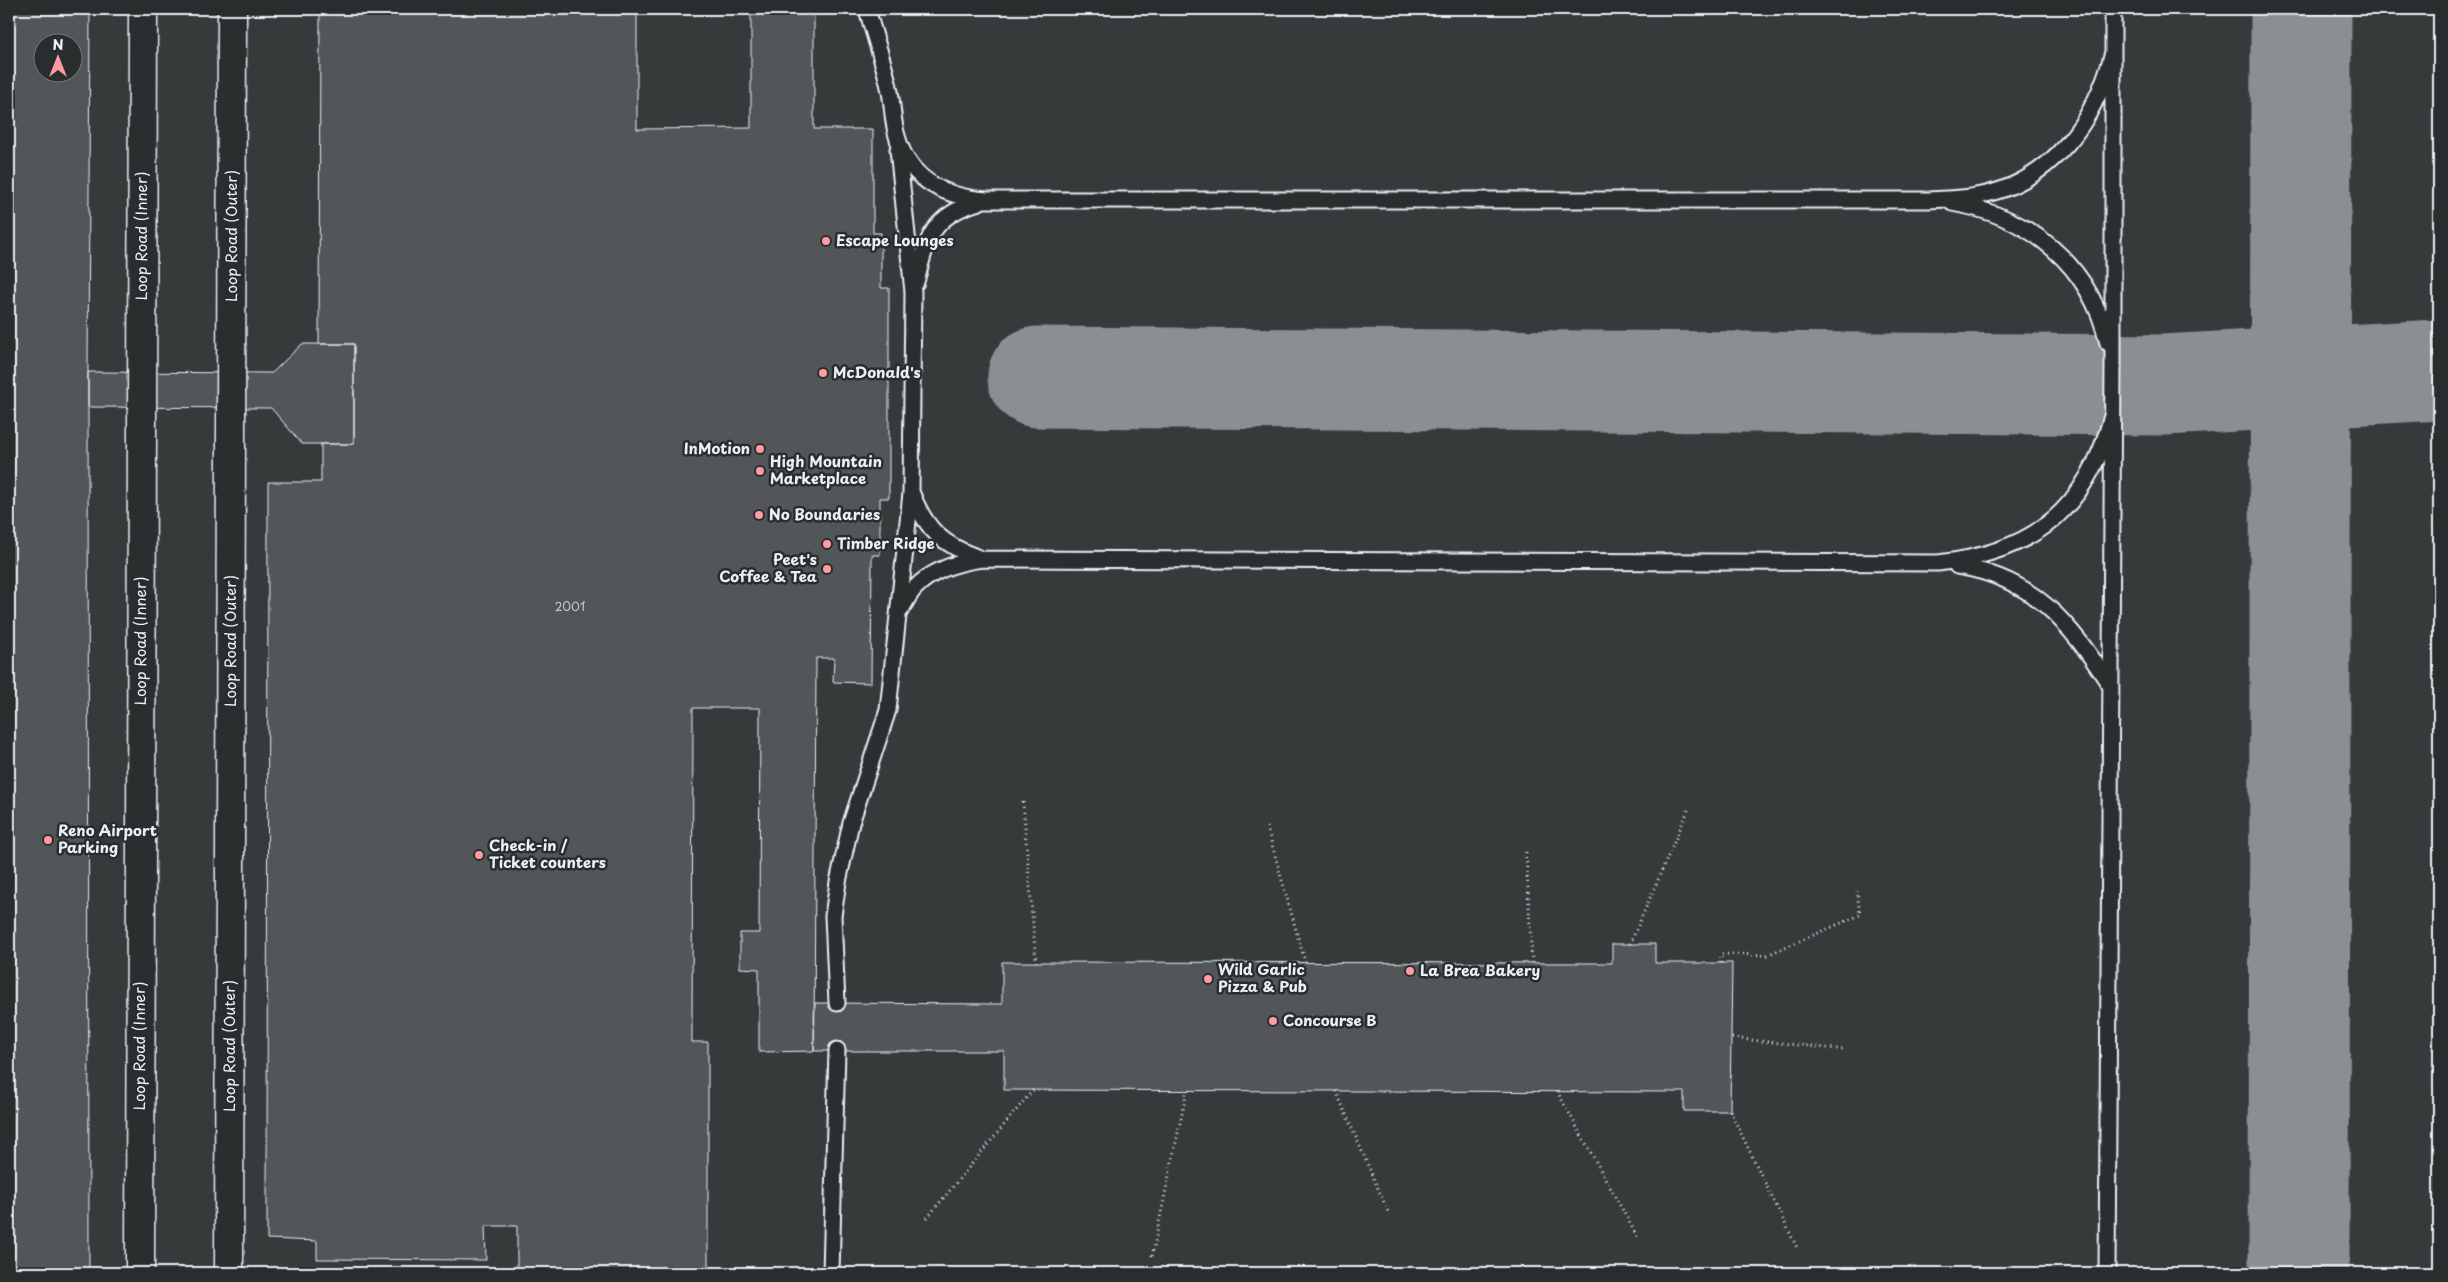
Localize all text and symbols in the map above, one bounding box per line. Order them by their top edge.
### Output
north arrow [32,32,82,82]
text: N [52,34,64,55]
street label: Loop Road (Outer) [219,170,242,302]
street label: Loop Road (Inner) [129,171,152,301]
place label: Escape Lounges [836,228,954,251]
marker: Escape Lounges [820,235,832,247]
place label: McDonald's [833,360,921,383]
marker: McDonald's [817,367,829,379]
place label: InMotion [684,436,750,459]
marker: InMotion [754,443,766,455]
place label: High Mountain Marketplace [770,449,882,489]
marker: High Mountain Marketplace [754,465,766,477]
place label: No Boundaries [769,502,880,525]
marker: No Boundaries [753,509,765,521]
place label: Timber Ridge [837,531,935,554]
marker: Timber Ridge [821,538,833,550]
place label: Peet's Coffee & Tea [719,547,817,587]
marker: Peet's Coffee & Tea [821,563,833,575]
street label: Loop Road (Outer) [218,575,241,707]
street label: Loop Road (Inner) [128,576,151,706]
house number: 2001 [555,597,585,615]
place label: Reno Airport Parking [58,818,157,858]
place label: Check-in / Ticket counters [489,833,606,873]
marker: Reno Airport Parking [42,834,54,846]
marker: Check-in / Ticket counters [473,849,485,861]
place label: Wild Garlic Pizza & Pub [1218,957,1307,997]
place label: La Brea Bakery [1420,958,1541,981]
marker: La Brea Bakery [1404,965,1416,977]
marker: Wild Garlic Pizza & Pub [1202,973,1214,985]
street label: Loop Road (Outer) [217,980,240,1112]
street label: Loop Road (Inner) [127,981,150,1111]
place label: Concourse B [1283,1008,1377,1031]
marker: Concourse B [1267,1015,1279,1027]

